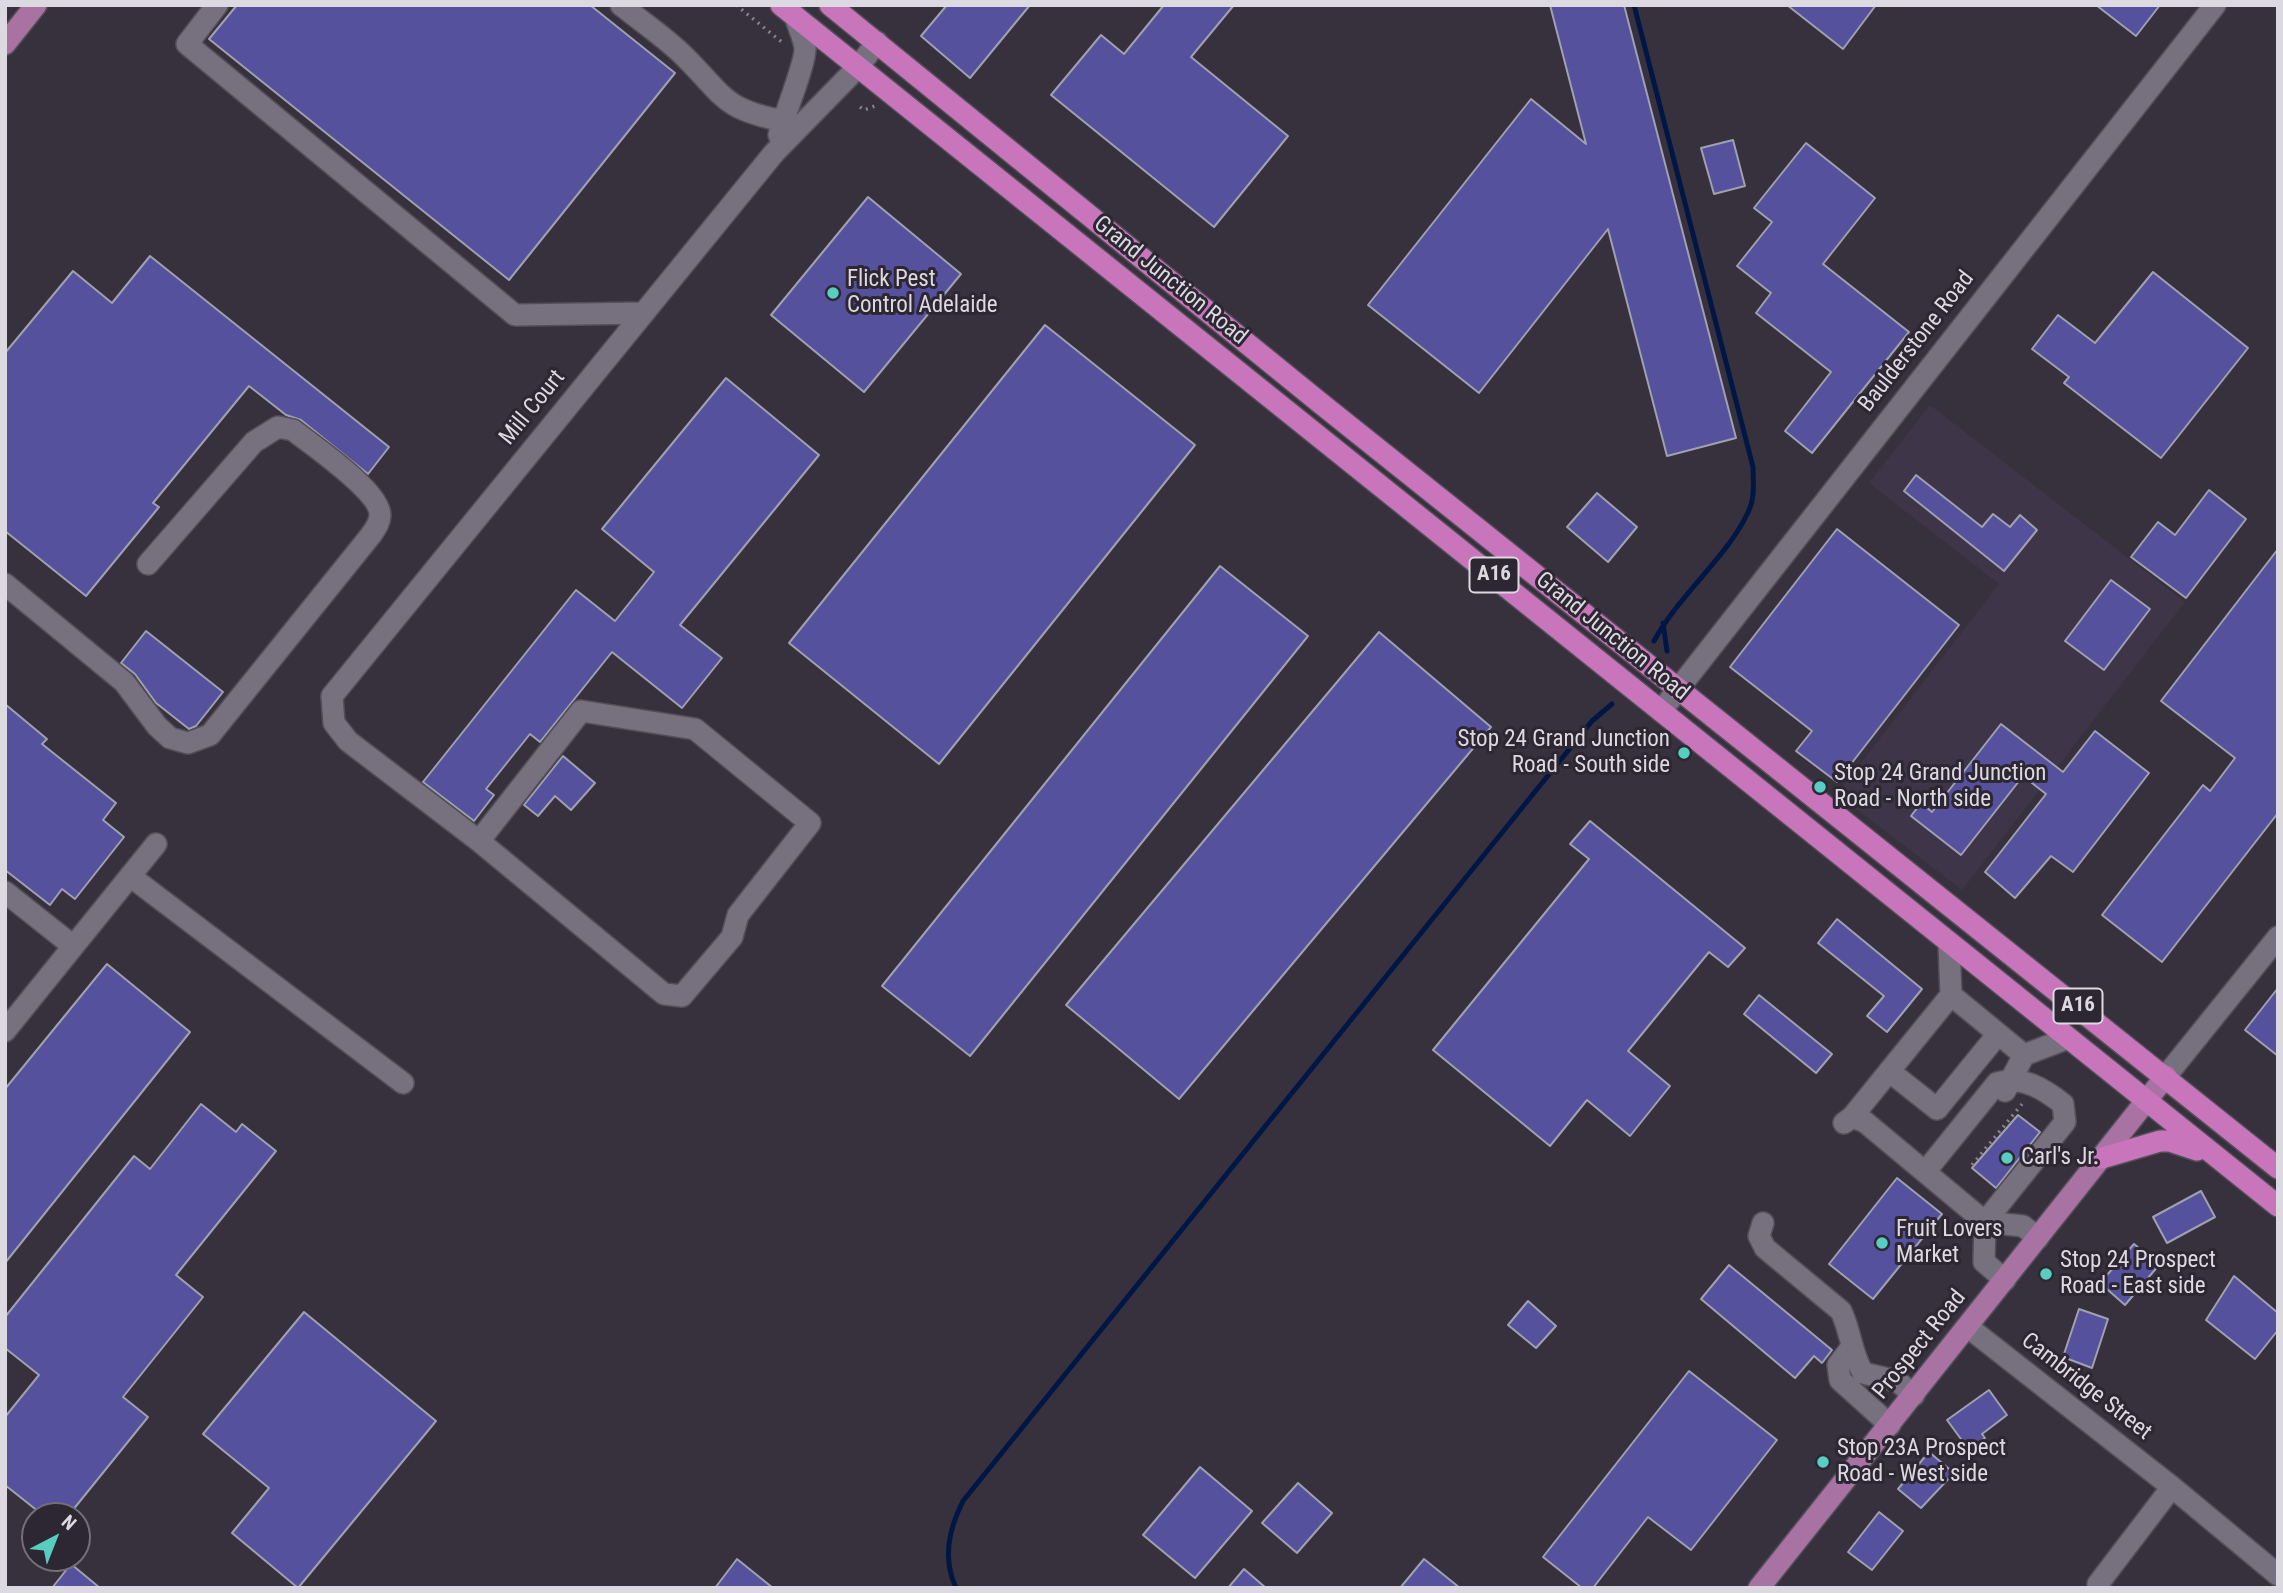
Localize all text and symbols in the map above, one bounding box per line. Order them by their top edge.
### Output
street label: Grand Junction Road [1088,211,1252,351]
place label: Flick Pest Control Adelaide [847,266,998,320]
street label: Baulderstone Road [1853,266,1981,418]
marker: Flick Pest Control Adelaide [825,285,841,301]
street label: Mill Court [494,365,572,451]
road number: A16 [1470,558,1518,592]
street label: Grand Junction Road [1530,567,1694,707]
place label: Stop 24 Grand Junction Road - South side [1458,726,1670,780]
marker: Stop 24 Grand Junction Road - South side [1676,745,1692,761]
place label: Stop 24 Grand Junction Road - North side [1834,760,2046,814]
marker: Stop 24 Grand Junction Road - North side [1812,779,1828,795]
road number: A16 [2054,988,2102,1024]
place label: Carl's Jr. [2021,1144,2099,1172]
marker: Carl's Jr. [1999,1150,2015,1166]
place label: Fruit Lovers Market [1896,1216,2003,1270]
marker: Fruit Lovers Market [1874,1235,1890,1251]
place label: Stop 24 Prospect Road - East side [2060,1247,2216,1301]
marker: Stop 24 Prospect Road - East side [2038,1266,2054,1282]
street label: Prospect Road [1868,1285,1972,1405]
street label: Cambridge Street [2015,1328,2157,1446]
place label: Stop 23A Prospect Road - West side [1837,1435,2006,1489]
marker: Stop 23A Prospect Road - West side [1815,1454,1831,1470]
north arrow [21,1502,91,1572]
text: N [57,1510,81,1535]

